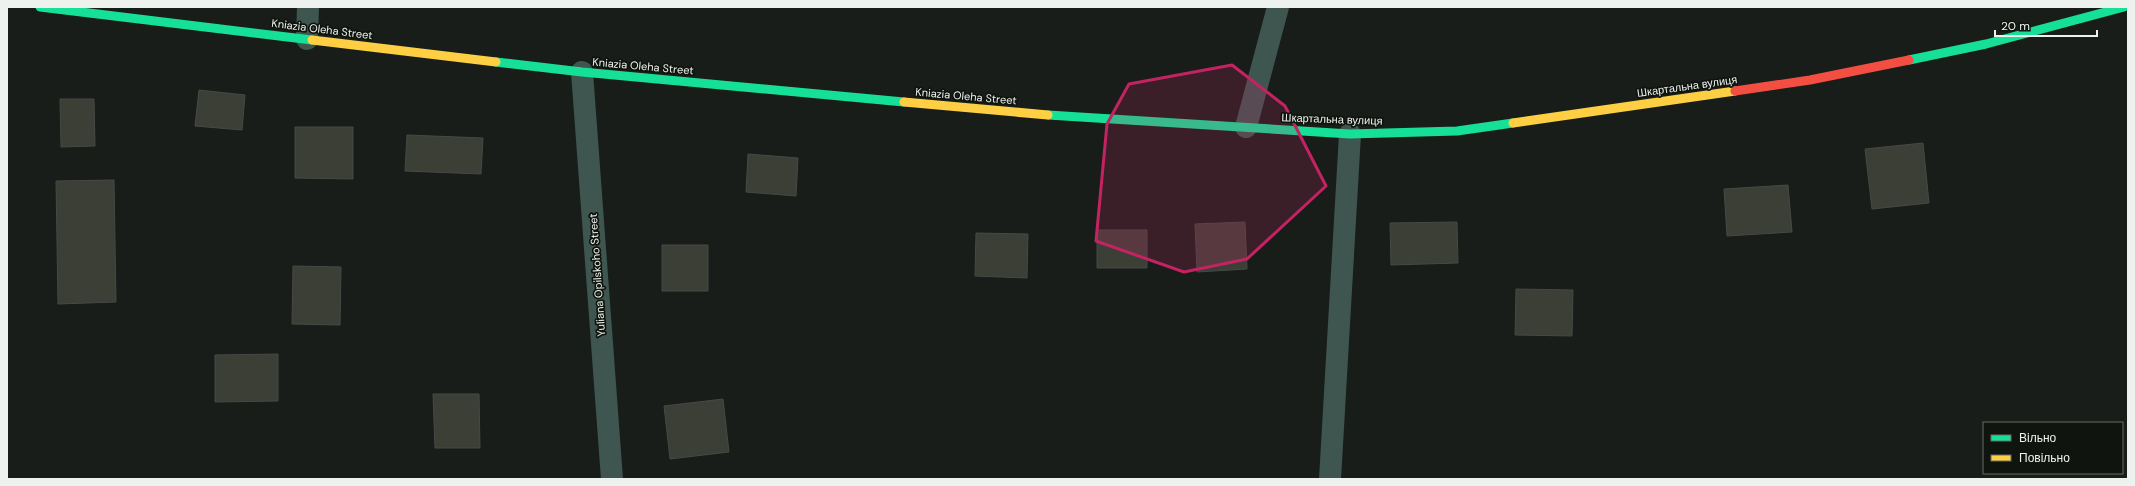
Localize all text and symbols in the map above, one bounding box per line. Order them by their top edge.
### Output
scale bar [1995,12,2097,38]
street label: Kniazia Oleha Street [271,16,373,42]
text: 20 m [2001,18,2030,34]
street label: Kniazia Oleha Street [592,55,694,77]
street label: Шкартальна вулиця [1636,72,1738,100]
street label: Kniazia Oleha Street [915,85,1017,107]
street label: Шкартальна вулиця [1281,110,1383,128]
street label: Yuliana Opilskoho Street [586,213,608,337]
legend [1983,422,2123,474]
text: Вільно [2019,430,2057,446]
text: Повільно [2019,450,2070,466]

